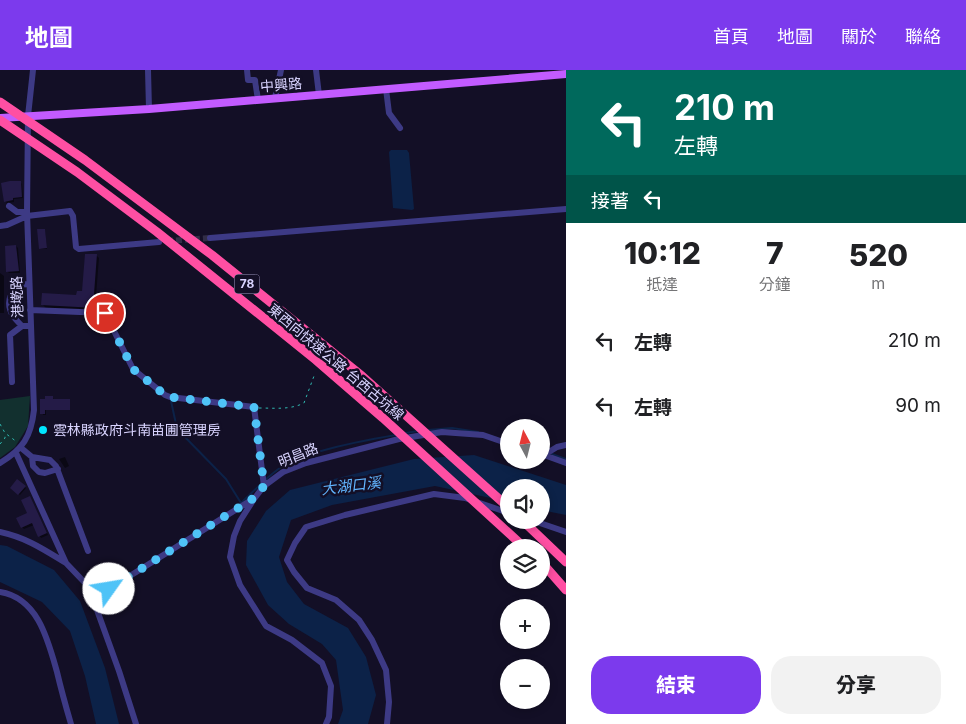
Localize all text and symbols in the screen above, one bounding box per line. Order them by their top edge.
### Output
text: 地圖 [25,23,73,52]
text: 首頁 [713,26,749,47]
text: 地圖 [777,26,813,47]
text: 關於 [841,26,877,47]
text: 聯絡 [905,26,941,47]
street label: 中興路 [259,74,303,95]
text: 210 m [674,86,775,128]
icon: left [591,90,656,155]
text: 左轉 [674,133,718,159]
icon: left [639,185,667,213]
text: 接著 [591,190,629,213]
text: 10:12 [624,235,701,271]
text: 7 [766,235,784,271]
text: 520 [849,237,908,273]
text: m [871,273,885,293]
road number: 78 [234,274,260,293]
text: 抵達 [646,274,678,294]
text: 分鐘 [759,274,791,294]
street label: 港墘路 [7,276,26,318]
pin [84,292,126,334]
icon: arrive [91,299,119,327]
street label: 東西向快速公路 台西古坑線 [265,300,408,423]
icon: left [591,327,619,355]
text: 210 m [888,329,941,352]
text: 左轉 [634,331,672,354]
icon: left [591,392,619,420]
text: 90 m [895,394,941,417]
text: 左轉 [634,396,672,419]
north arrow [500,419,550,469]
map controls [500,419,550,709]
place label: 雲林縣政府斗南苗圃管理房 [53,421,221,438]
marker: 雲林縣政府斗南苗圃管理房 [37,424,49,436]
street label: 明昌路 [275,439,320,470]
water label: 大湖口溪 [320,472,384,499]
button: sound [500,479,550,529]
button: layers [500,539,550,589]
position arrow [82,562,134,614]
button: + [500,599,550,649]
button: 結束 [591,656,761,714]
button: 分享 [771,656,941,714]
button: − [500,659,550,709]

